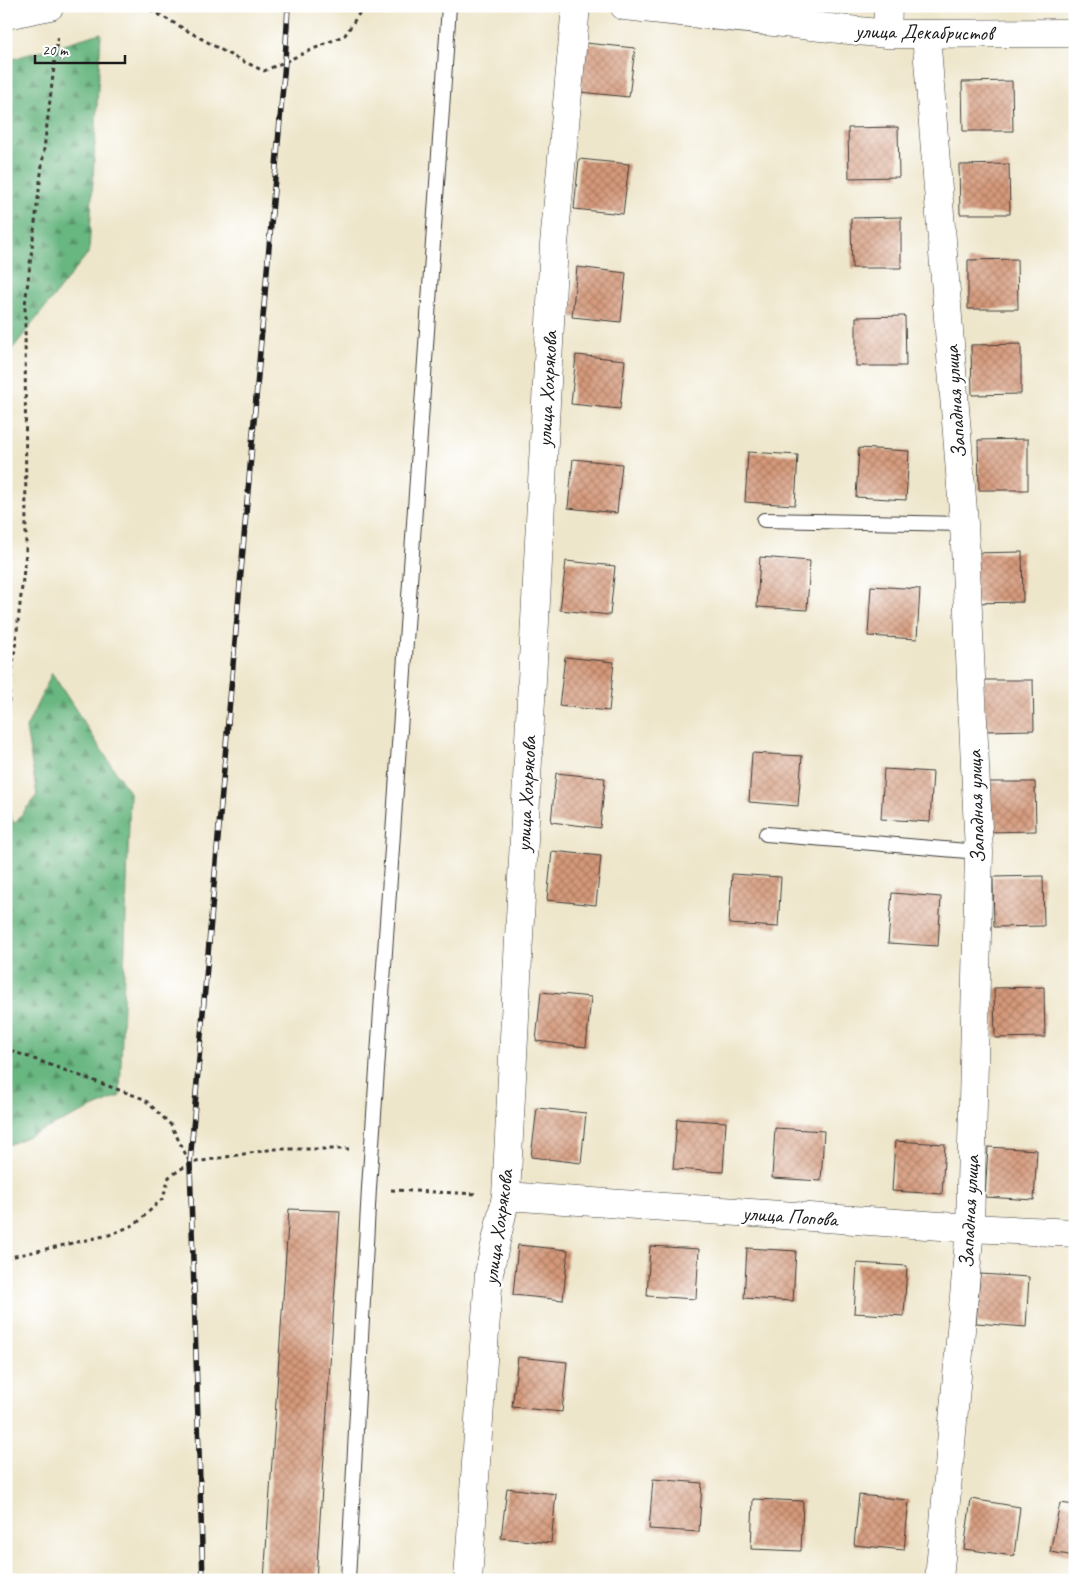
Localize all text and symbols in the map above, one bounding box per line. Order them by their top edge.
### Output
street label: улица Декабристов [853,18,997,46]
scale bar [35,32,125,64]
text: 20 m [42,41,69,60]
street label: улица Хохрякова [531,329,563,450]
street label: Западная улица [938,343,972,459]
street label: улица Хохрякова [510,734,542,855]
street label: Западная улица [961,748,991,864]
street label: Западная улица [953,1153,985,1269]
street label: улица Хохрякова [477,1166,519,1288]
street label: улица Попова [740,1200,841,1232]

